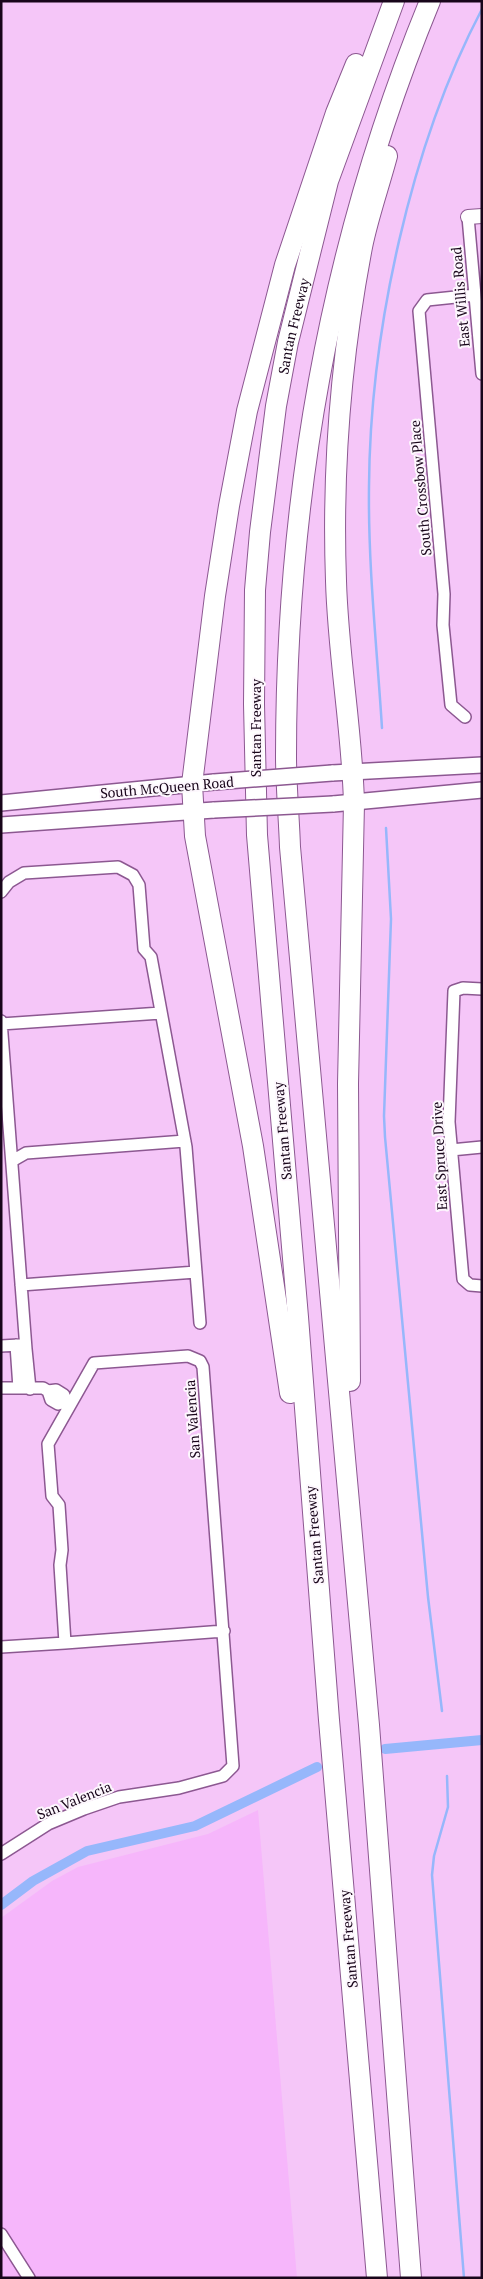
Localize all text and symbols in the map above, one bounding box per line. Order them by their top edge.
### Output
street label: East Willis Road [446,246,474,348]
street label: Santan Freeway [273,275,313,376]
street label: South Crossbow Place [405,419,435,557]
street label: Santan Freeway [246,678,265,777]
street label: South McQueen Road [99,772,235,802]
street label: Santan Freeway [268,1080,296,1181]
street label: East Spruce Drive [427,1101,451,1211]
street label: San Valencia [180,1379,204,1459]
street label: Santan Freeway [300,1484,328,1585]
street label: San Valencia [34,1776,114,1824]
street label: Santan Freeway [334,1888,362,1989]

